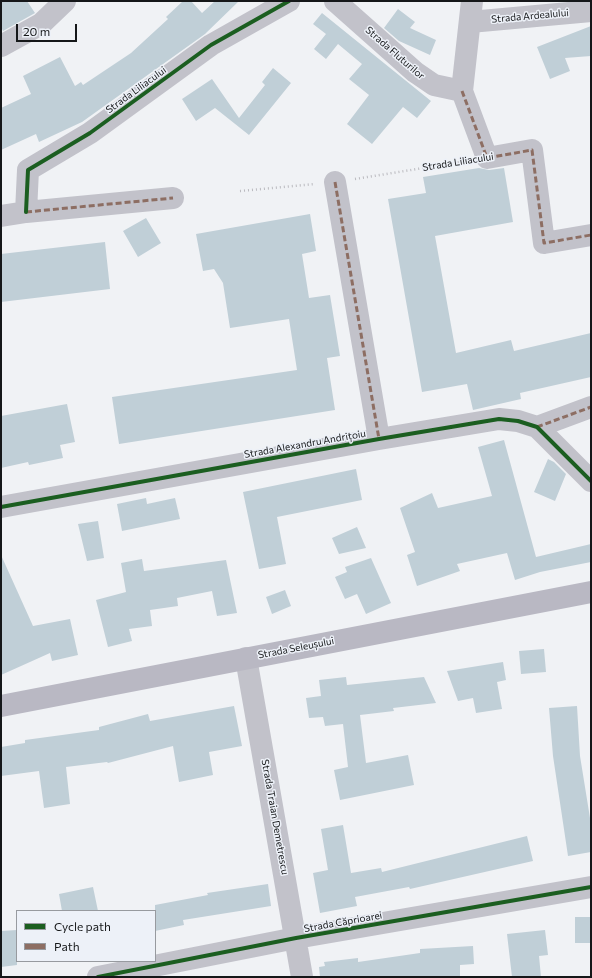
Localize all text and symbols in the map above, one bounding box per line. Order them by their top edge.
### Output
street label: Strada Ardealului [491,7,569,25]
scale bar [18,16,79,42]
text: 20 m [23,24,50,38]
street label: Strada Fluturilor [363,24,427,82]
street label: Strada Liliacului [103,64,169,116]
street label: Strada Liliacului [422,150,494,174]
street label: Strada Alexandru Andrițoiu [243,427,367,461]
street label: Strada Seleușului [257,635,335,661]
street label: Strada Traian Demetrescu [259,758,291,876]
street label: Strada Căprioarei [303,909,383,935]
legend [16,910,156,962]
text: Cycle path [54,919,111,933]
text: Path [54,939,80,953]

